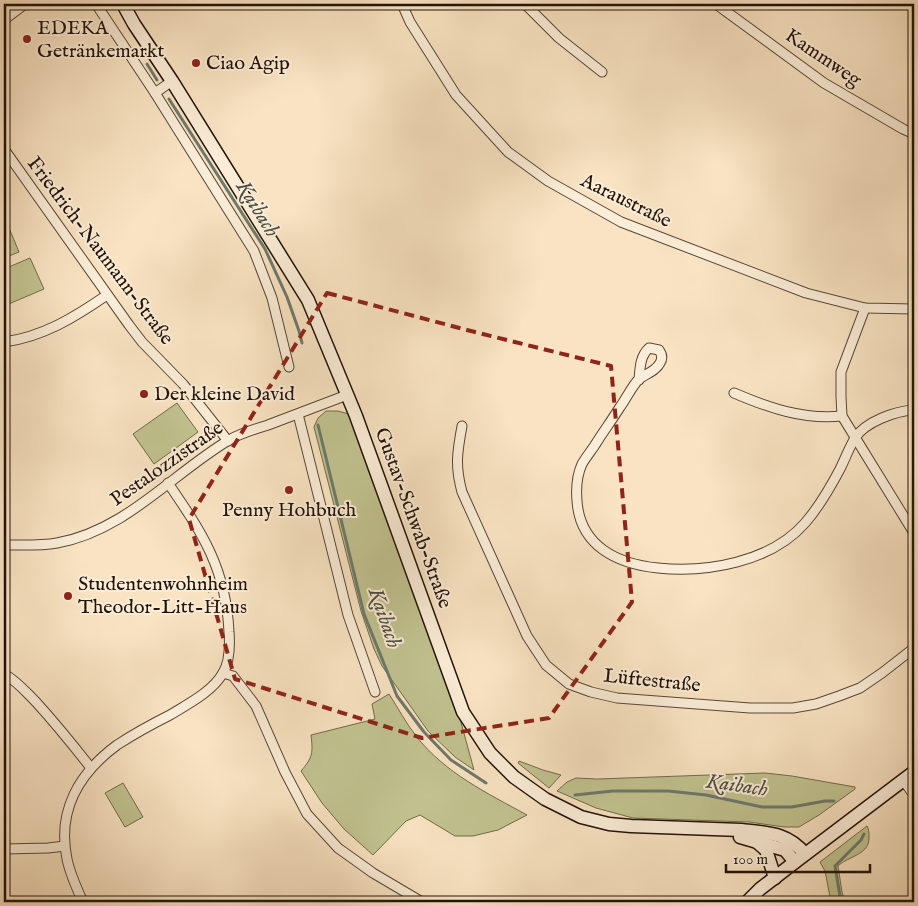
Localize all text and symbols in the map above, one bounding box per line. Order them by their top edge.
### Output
place label: EDEKA Getränkemarkt [37,16,164,64]
street label: Kammweg [780,23,867,93]
marker: EDEKA Getränkemarkt [21,33,33,45]
place label: Ciao Agip [206,51,290,76]
marker: Ciao Agip [190,57,202,69]
street label: Friedrich-Naumann-Straße [21,152,179,350]
street label: Aaraustraße [576,168,675,234]
water label: Kaibach [229,175,285,243]
place label: Der kleine David [154,382,295,407]
marker: Der kleine David [138,388,150,400]
street label: Pestalozzistraße [106,416,228,512]
street label: Gustav-Schwab-Straße [369,424,457,612]
marker: Penny Hohbuch [283,484,295,496]
place label: Penny Hohbuch [222,498,356,523]
place label: Studentenwohnheim Theodor-Litt-Haus [78,572,248,620]
water label: Kaibach [361,583,407,652]
marker: Studentenwohnheim Theodor-Litt-Haus [62,590,74,602]
street label: Lüftestraße [602,663,702,699]
water label: Kaibach [703,768,770,804]
scale bar [726,841,869,873]
text: 100 m [733,850,769,869]

